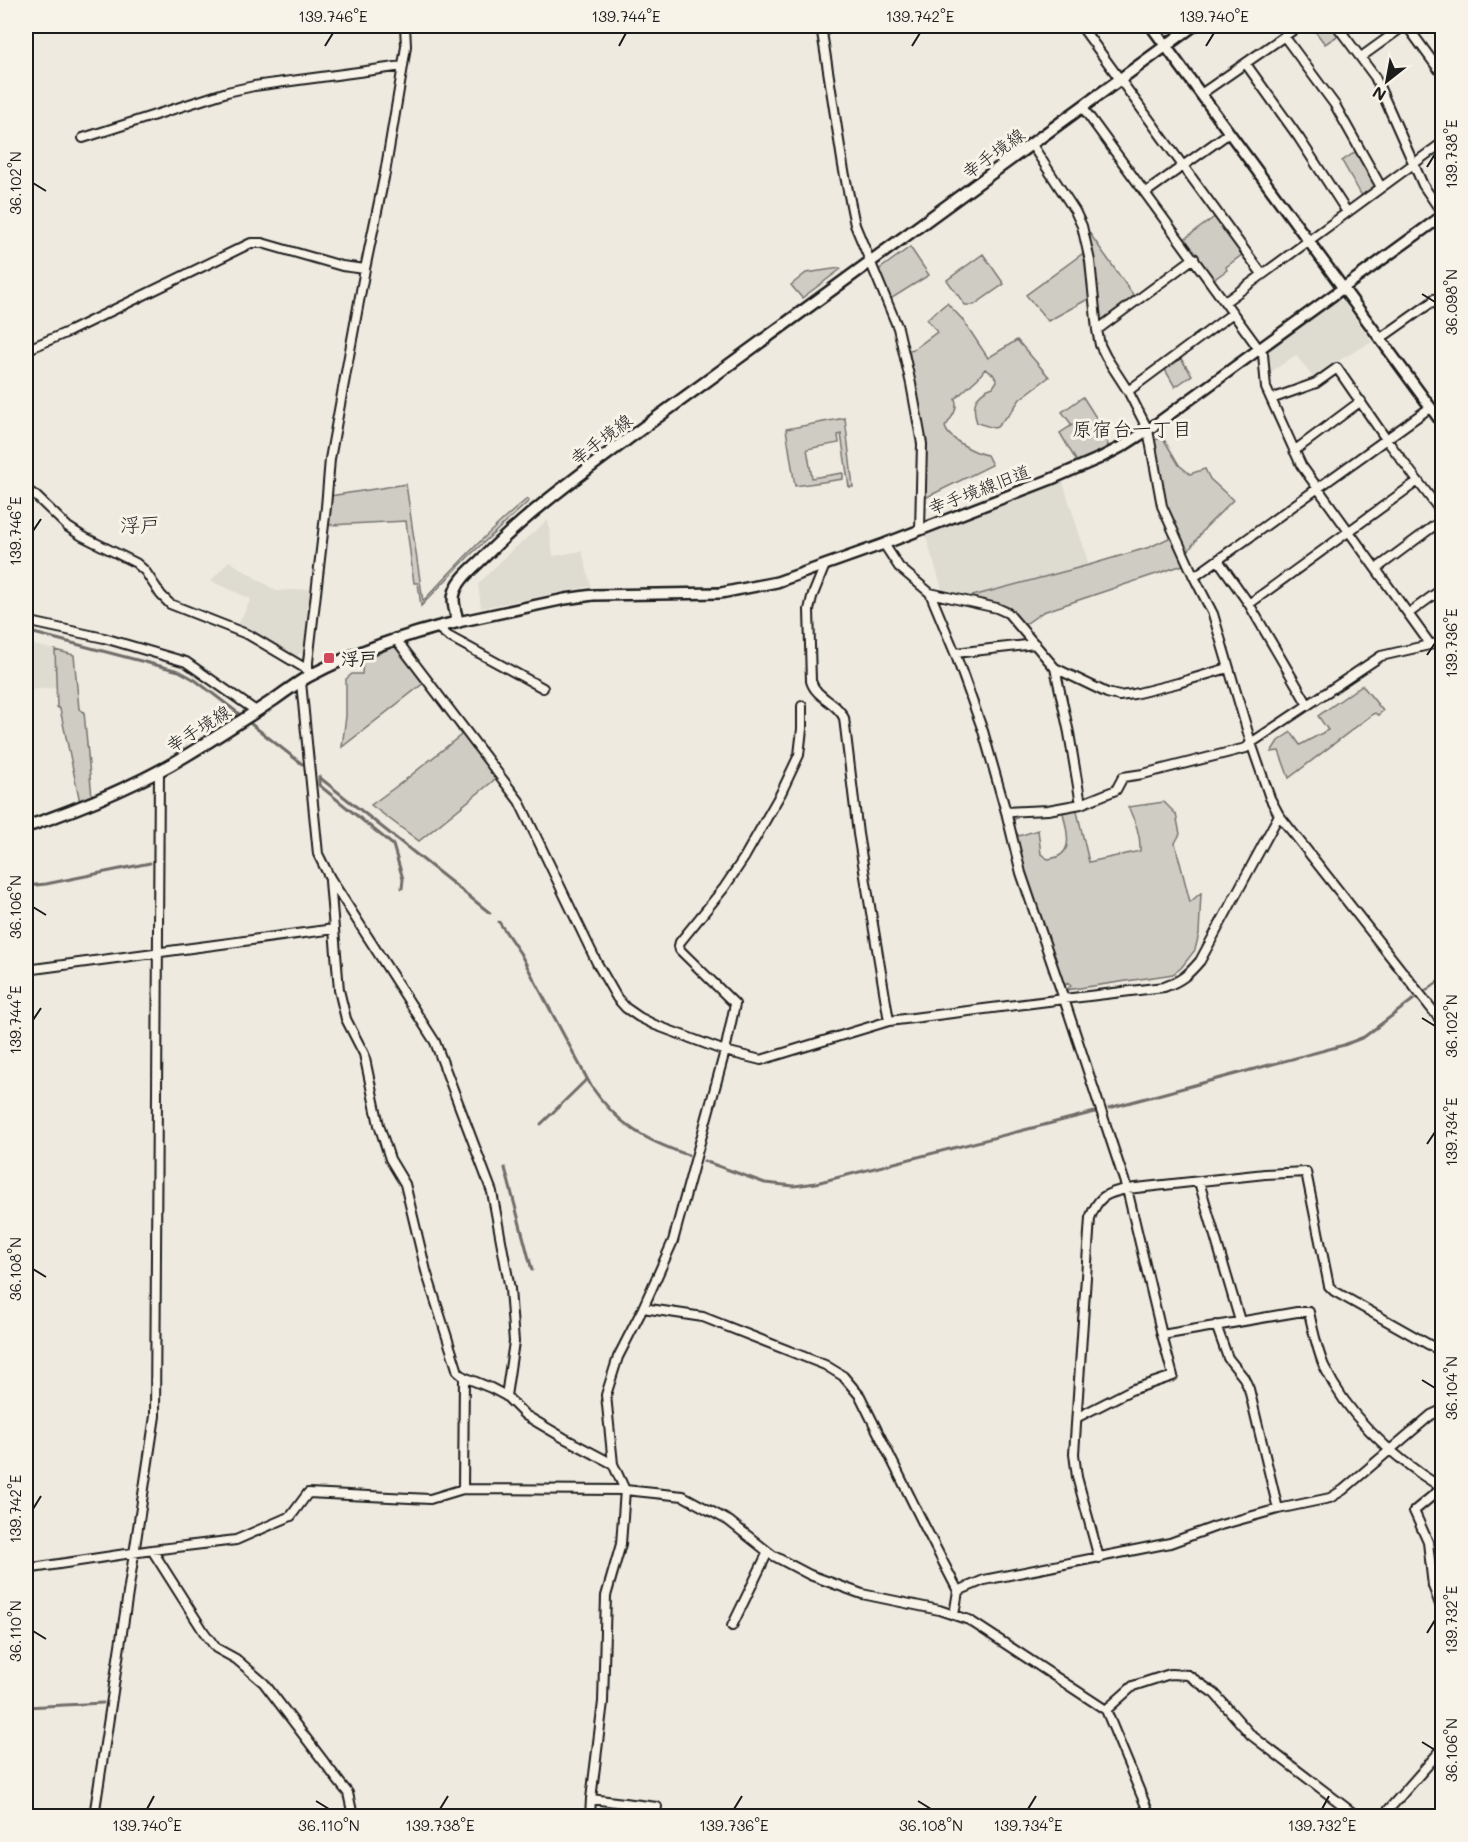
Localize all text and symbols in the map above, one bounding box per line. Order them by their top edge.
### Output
text: 139.746°E [298,6,368,26]
text: 139.744°E [591,6,661,26]
text: 139.742°E [886,6,955,26]
text: 139.740°E [1179,6,1249,26]
north arrow [1357,51,1417,111]
text: N [1368,82,1390,106]
text: 139.738°E [1441,119,1461,189]
street label: 幸手境線 [957,122,1029,184]
text: 36.102°N [5,151,25,215]
text: 36.098°N [1441,269,1461,335]
street label: 幸手境線 [565,408,637,470]
district label: 原宿台一丁目 [1072,415,1192,441]
street label: 幸手境線旧道 [924,458,1034,520]
text: 139.746°E [5,496,25,566]
district label: 浮戸 [120,511,160,537]
text: 139.736°E [1441,608,1461,678]
place label: 浮戸 [341,646,377,670]
marker: 浮戸 [322,651,336,665]
street label: 幸手境線 [161,699,235,757]
text: 36.106°N [5,875,25,939]
text: 139.744°E [5,985,25,1055]
text: 36.102°N [1441,994,1461,1058]
text: 139.734°E [1441,1097,1461,1167]
text: 36.108°N [5,1237,25,1301]
text: 36.104°N [1441,1356,1461,1420]
text: 139.742°E [5,1474,25,1543]
text: 139.732°E [1441,1585,1461,1654]
text: 36.110°N [5,1600,25,1662]
text: 36.106°N [1441,1718,1461,1782]
text: 139.740°E [112,1815,182,1835]
text: 36.110°N [298,1815,360,1835]
text: 139.738°E [405,1815,475,1835]
text: 139.736°E [699,1815,769,1835]
text: 36.108°N [899,1815,963,1835]
text: 139.734°E [993,1815,1063,1835]
text: 139.732°E [1288,1815,1357,1835]

